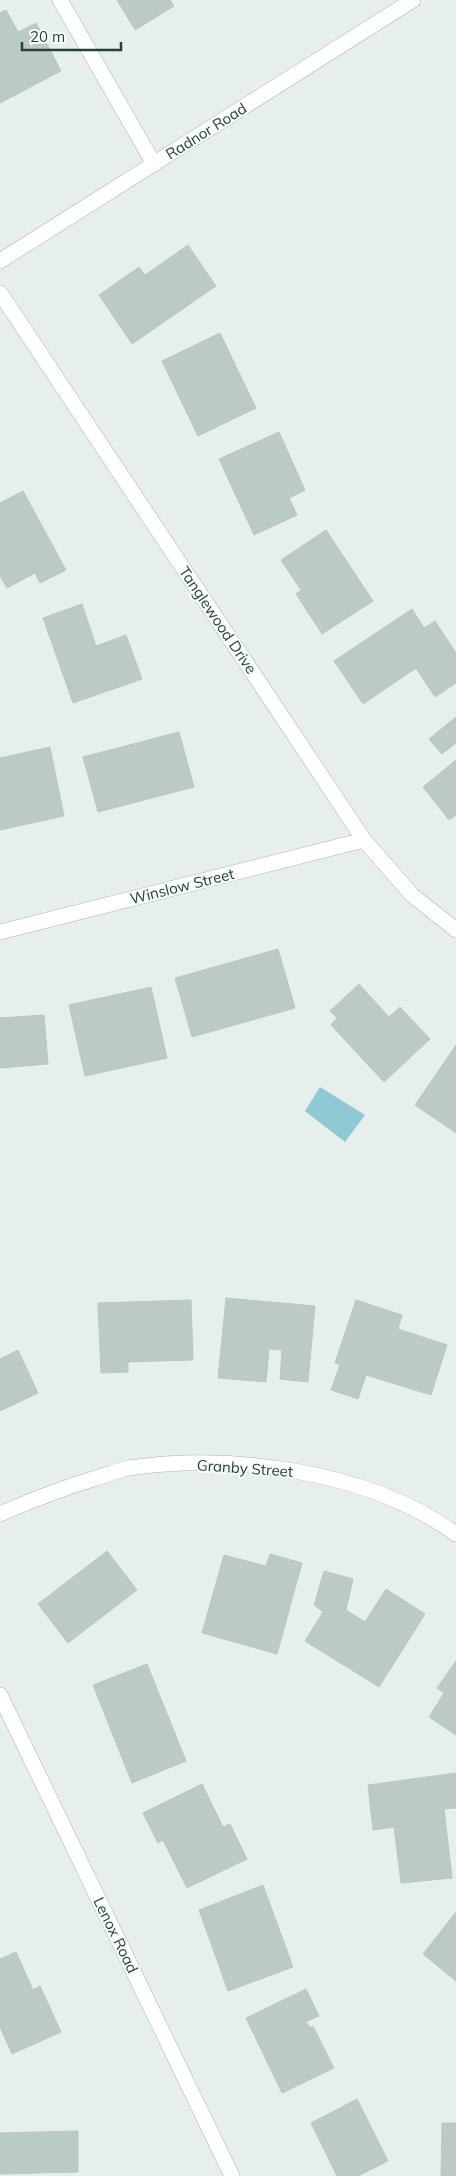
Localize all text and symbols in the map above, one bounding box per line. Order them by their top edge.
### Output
scale bar [22,20,121,52]
text: 20 m [30,27,65,46]
street label: Radnor Road [162,99,250,163]
street label: Tanglewood Drive [175,563,261,677]
street label: Winslow Street [128,864,236,908]
street label: Granby Street [196,1455,294,1481]
street label: Lenox Road [89,1894,143,1976]

